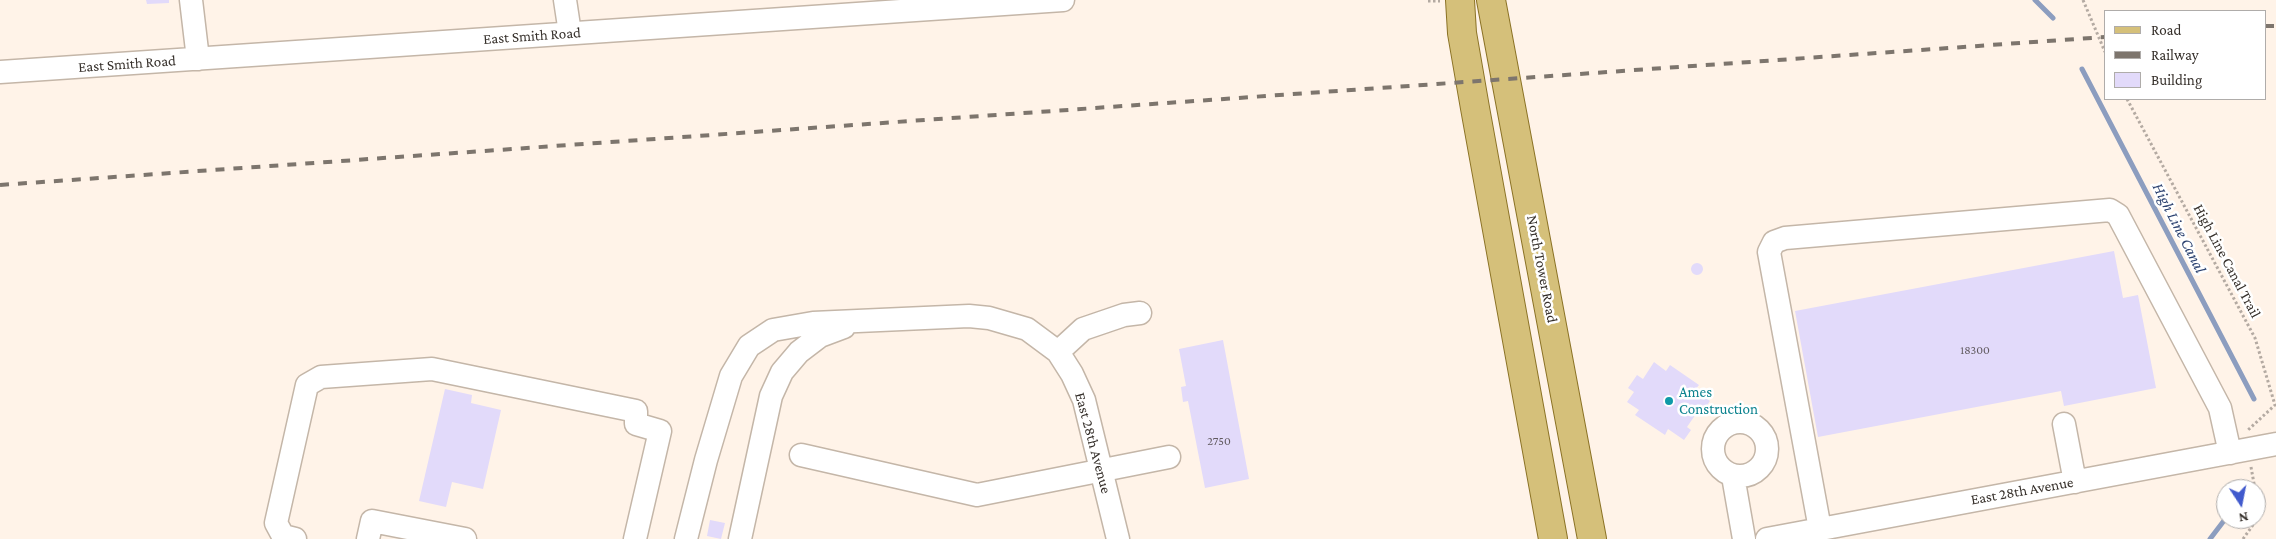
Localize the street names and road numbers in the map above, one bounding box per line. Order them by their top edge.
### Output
street label: East Smith Road [482,24,582,48]
street label: East Smith Road [77,52,177,76]
street label: High Line Canal Trail [2189,201,2265,321]
street label: North Tower Road [1523,214,1561,324]
street label: East 28th Avenue [1071,390,1115,496]
street label: East 28th Avenue [1969,473,2075,509]

